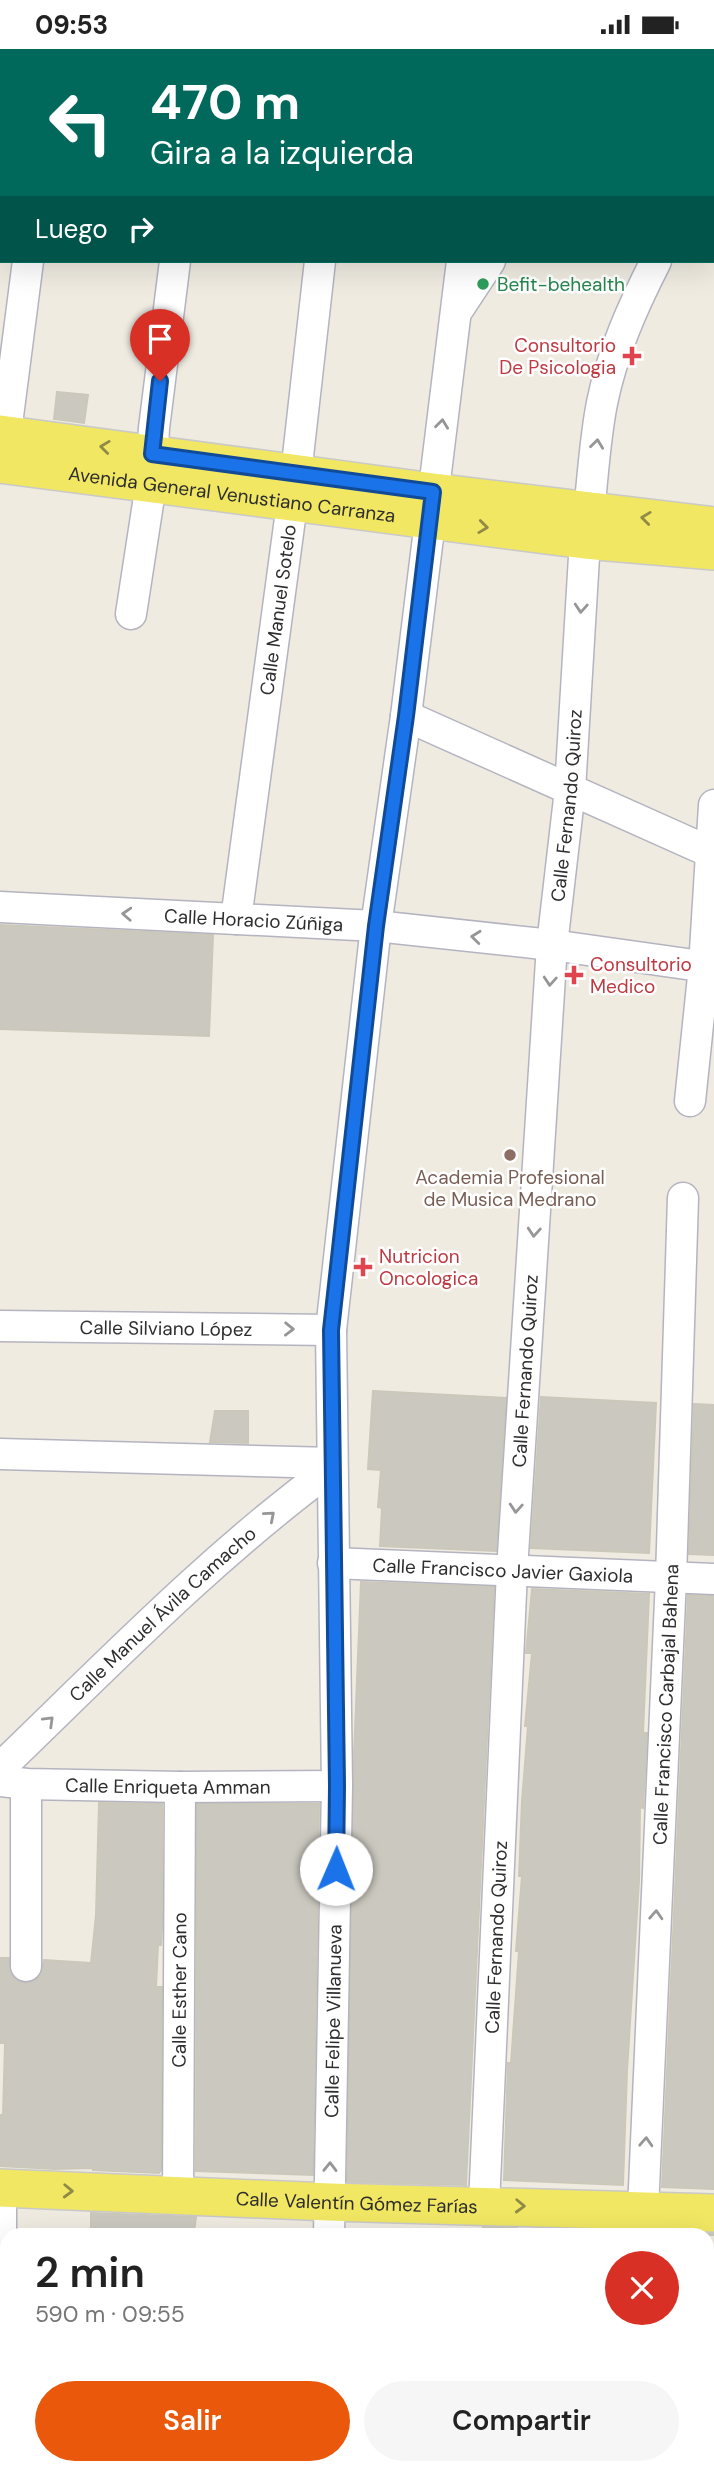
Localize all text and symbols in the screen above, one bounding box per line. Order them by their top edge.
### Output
text: 09:53 [35,8,108,42]
text: 470 m [150,70,300,134]
icon: left [35,77,126,168]
text: Gira a la izquierda [150,132,414,174]
icon: right [122,210,160,248]
text: Luego [35,212,108,246]
place label: Befit-behealth [497,272,625,297]
marker: Befit-behealth [475,276,491,292]
pin [130,309,190,381]
icon: arrive [141,320,179,358]
place label: Consultorio De Psicologia [499,333,616,380]
marker: Consultorio De Psicologia [622,346,642,366]
one-way arrow [434,418,449,430]
one-way arrow [589,438,604,449]
one-way arrow [99,440,111,455]
street label: Avenida General Venustiano Carranza [67,461,397,528]
one-way arrow [640,511,651,526]
one-way arrow [477,519,488,534]
street label: Calle Manuel Sotelo [254,523,302,697]
one-way arrow [574,602,589,613]
street label: Calle Fernando Quiroz [545,709,587,903]
street label: Calle Horacio Zúñiga [164,903,344,937]
one-way arrow [121,906,132,921]
one-way arrow [471,930,482,945]
place label: Consultorio Medico [590,952,692,999]
marker: Consultorio Medico [564,965,584,985]
one-way arrow [542,975,557,986]
marker: Academia Profesional de Musica Medrano [502,1147,518,1163]
place label: Academia Profesional de Musica Medrano [415,1165,605,1212]
one-way arrow [526,1227,541,1238]
place label: Nutricion Oncologica [379,1244,478,1291]
marker: Nutricion Oncologica [353,1257,373,1277]
street label: Calle Fernando Quiroz [506,1274,543,1468]
street label: Calle Silviano López [80,1314,252,1342]
one-way arrow [284,1321,294,1337]
one-way arrow [509,1503,524,1514]
one-way arrow [262,1512,275,1524]
street label: Calle Manuel Ávila Camacho [63,1521,261,1707]
street label: Calle Francisco Javier Gaxiola [372,1552,634,1588]
street label: Calle Francisco Carbajal Bahena [647,1564,684,1846]
one-way arrow [41,1716,54,1729]
street label: Calle Enriqueta Amman [65,1772,271,1800]
position arrow [299,1832,373,1906]
street label: Calle Fernando Quiroz [479,1840,513,2034]
one-way arrow [648,1909,663,1920]
street label: Calle Esther Cano [166,1912,192,2068]
street label: Calle Felipe Villanueva [319,1924,347,2118]
one-way arrow [638,2136,653,2147]
one-way arrow [322,2161,338,2171]
one-way arrow [63,2183,74,2198]
street label: Calle Valentín Gómez Farías [235,2186,478,2219]
one-way arrow [515,2199,526,2214]
text: 2 min [35,2245,145,2300]
button: close [605,2251,679,2325]
text: 590 m · 09:55 [35,2299,185,2329]
button: Salir [35,2381,350,2461]
button: Compartir [364,2381,679,2461]

